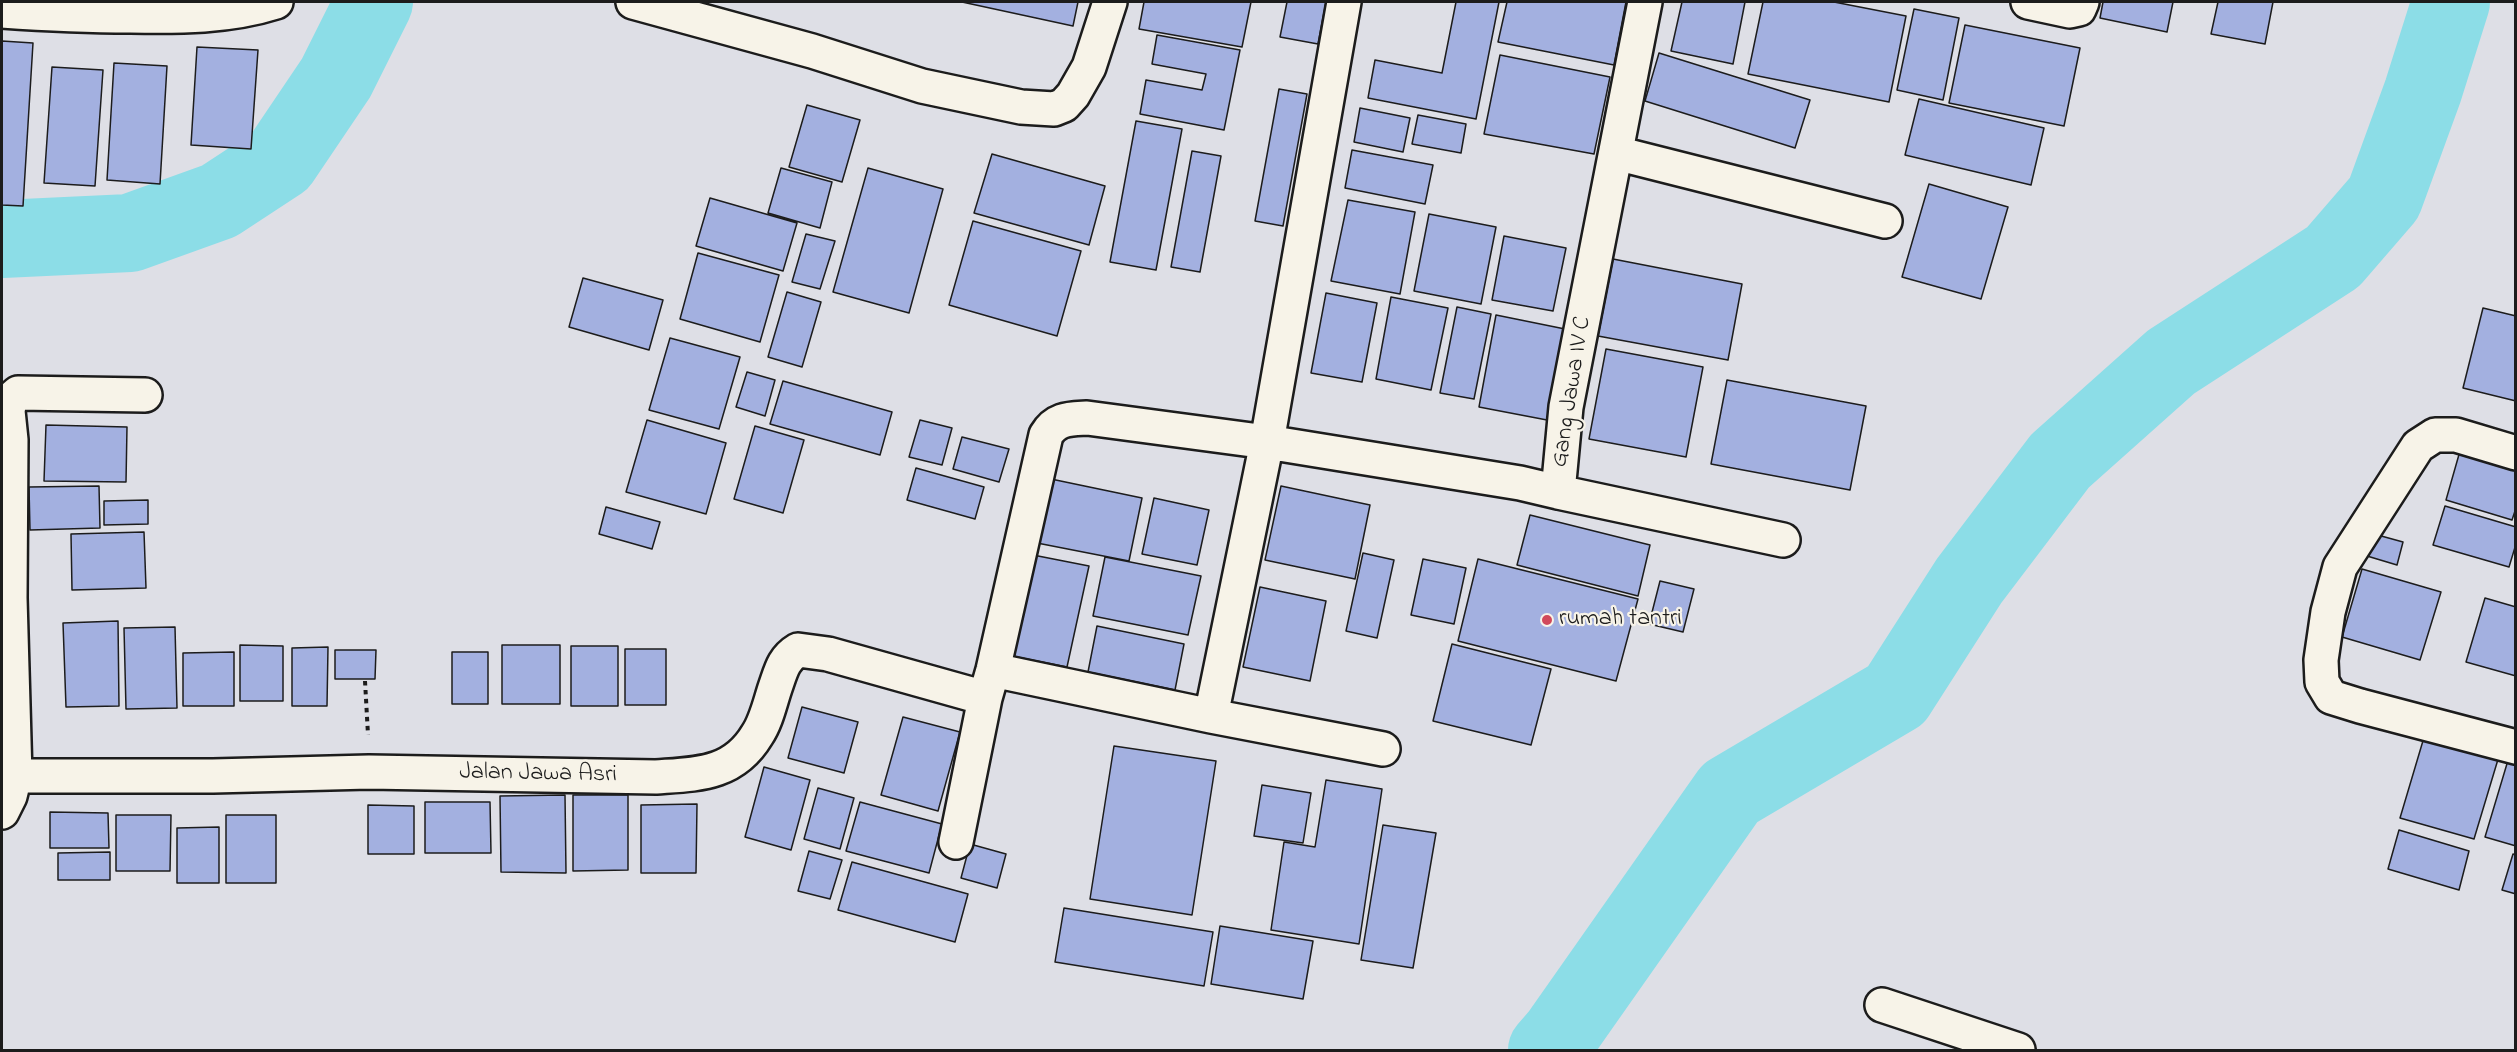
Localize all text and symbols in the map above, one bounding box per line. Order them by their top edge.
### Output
street label: Gang Jawa IV C [1547,315,1599,469]
place label: rumah tantri [1559,606,1682,634]
marker: rumah tantri [1540,613,1554,627]
street label: Jalan Jawa Asri [459,759,617,791]

